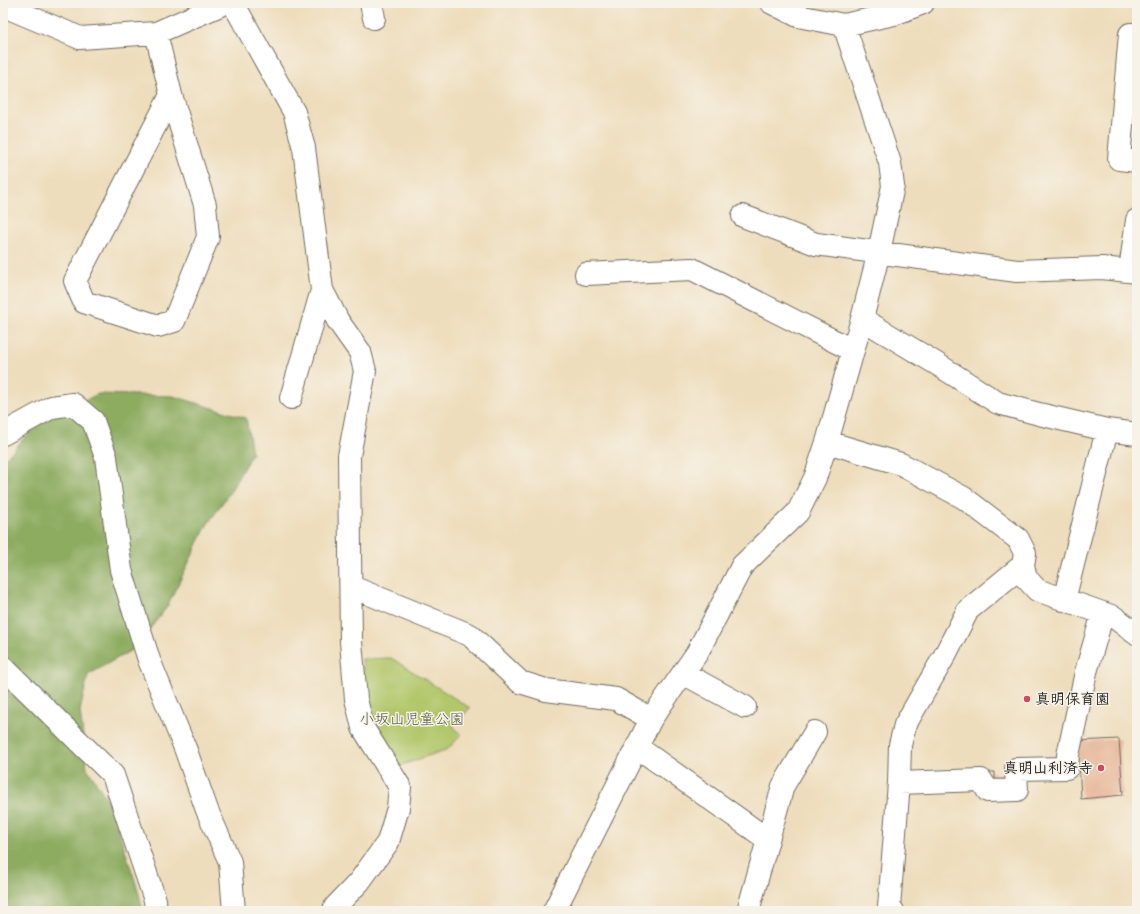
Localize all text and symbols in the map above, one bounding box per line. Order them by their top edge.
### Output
place label: 真明保育園 [1035,688,1110,709]
marker: 真明保育園 [1022,694,1032,704]
park label: 小坂山児童公園 [359,708,465,729]
place label: 真明山利済寺 [1003,757,1093,778]
marker: 真明山利済寺 [1096,763,1106,773]

